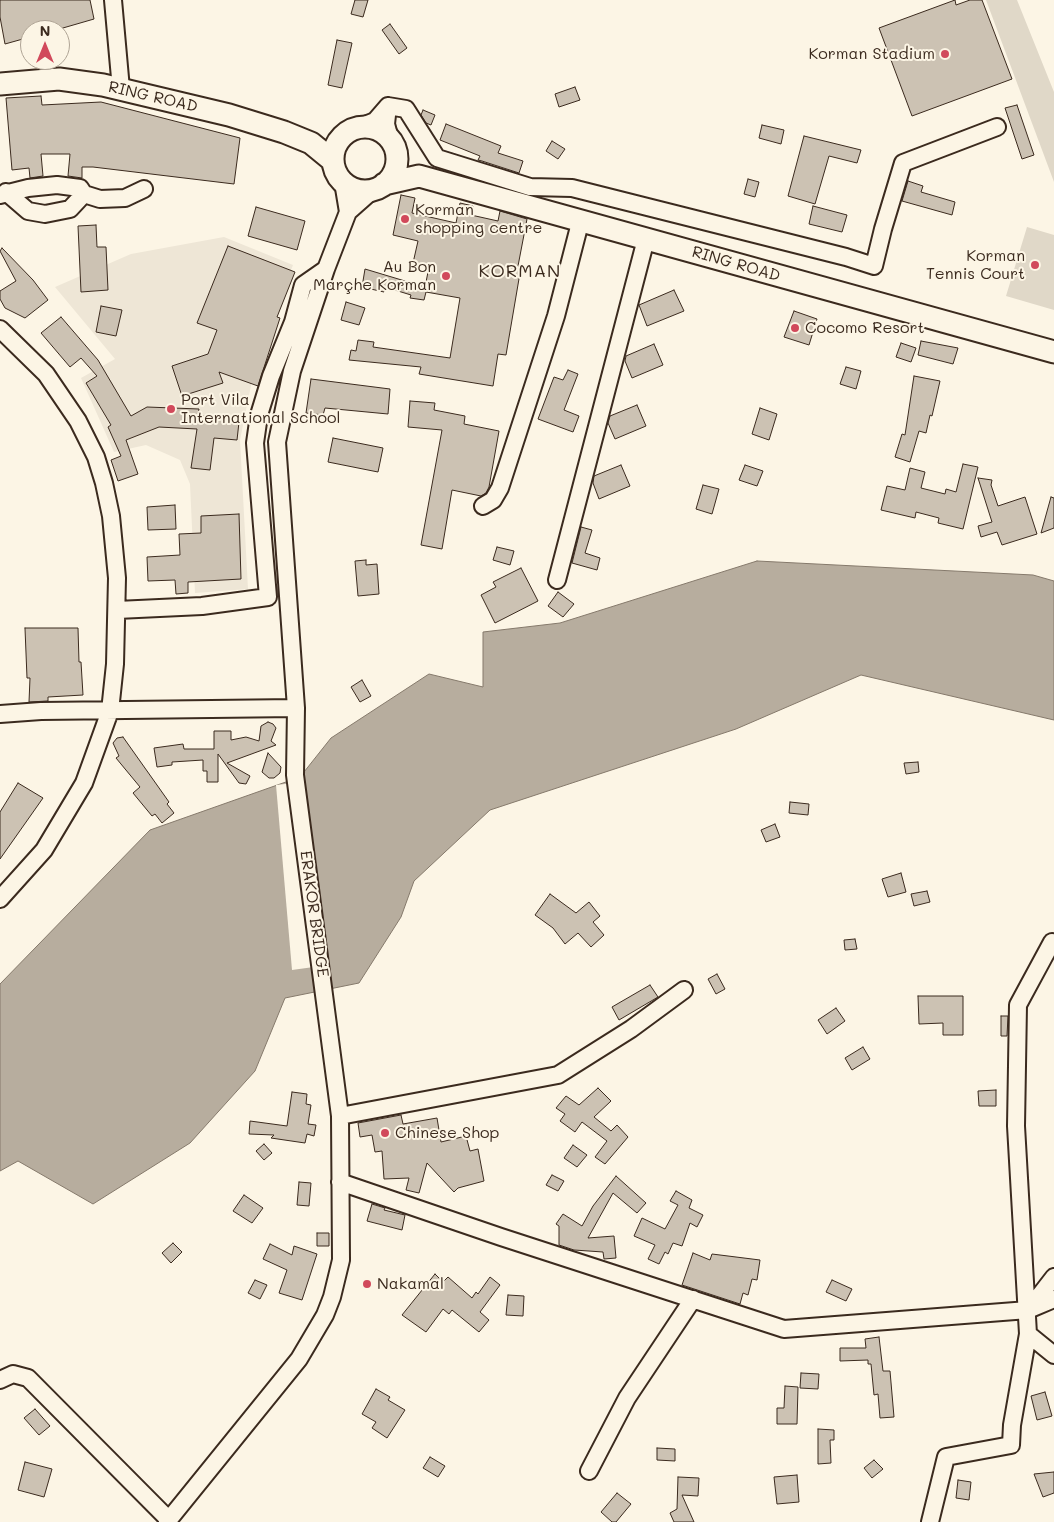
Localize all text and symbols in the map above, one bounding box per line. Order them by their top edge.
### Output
north arrow [20,20,70,70]
text: N [40,21,50,40]
place label: Korman Stadium [809,44,935,64]
marker: Korman Stadium [939,48,951,60]
street label: RING ROAD [106,77,200,117]
place label: Korman shopping centre [415,200,542,238]
marker: Korman shopping centre [399,213,411,225]
street label: RING ROAD [690,242,782,286]
place label: Korman Tennis Court [926,246,1025,284]
place label: Au Bon Marçhe Korman [313,257,436,295]
marker: Korman Tennis Court [1029,259,1041,271]
district label: KORMAN [478,260,562,282]
marker: Au Bon Marçhe Korman [440,270,452,282]
place label: Cocomo Resort [805,318,925,338]
marker: Cocomo Resort [789,322,801,334]
place label: Port Vila International School [181,390,341,428]
marker: Port Vila International School [165,403,177,415]
street label: ERAKOR BRIDGE [296,850,332,978]
place label: Chinese Shop [395,1123,499,1143]
marker: Chinese Shop [379,1127,391,1139]
place label: Nakamal [377,1274,444,1294]
marker: Nakamal [361,1278,373,1290]

